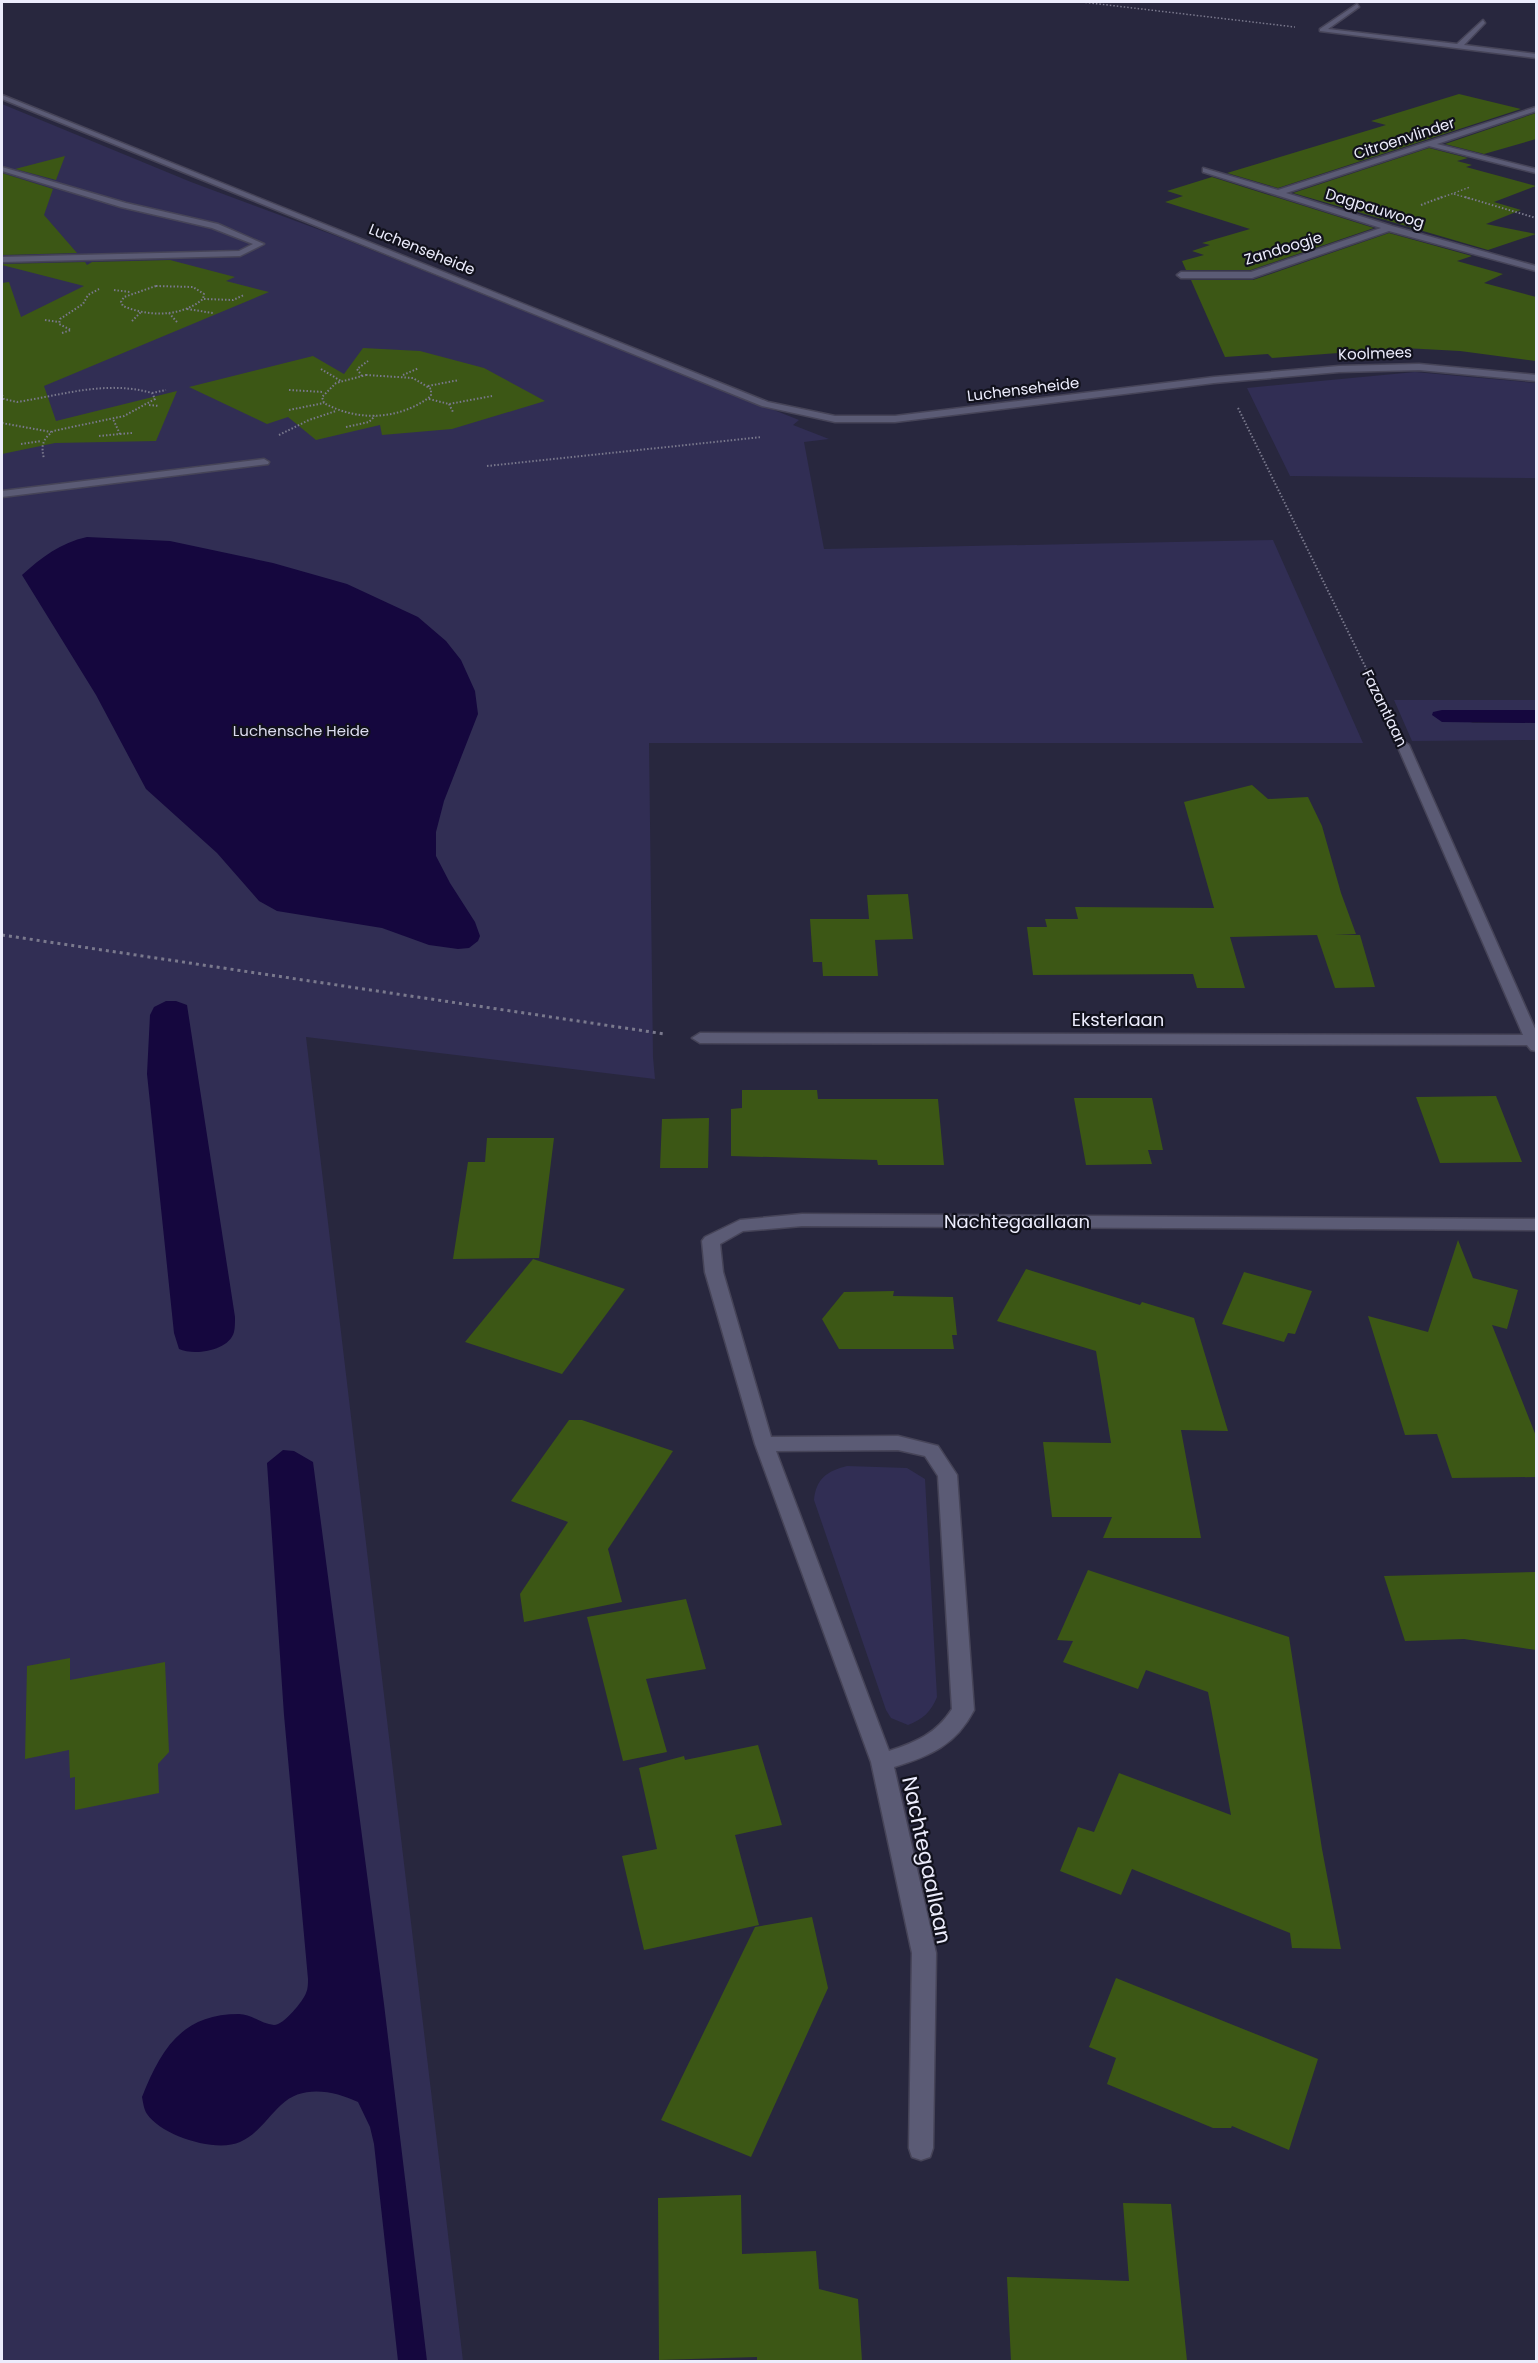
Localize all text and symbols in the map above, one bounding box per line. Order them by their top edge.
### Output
street label: Citroenvlinder [1351,112,1458,164]
street label: Dagpauwoog [1323,183,1427,233]
street label: Luchenseheide [366,218,478,280]
street label: Zandoogje [1242,226,1324,270]
street label: Koolmees [1338,341,1412,365]
street label: Luchenseheide [966,372,1080,406]
street label: Fazantlaan [1357,666,1413,750]
park label: Luchensche Heide [233,720,369,741]
street label: Eksterlaan [1072,1007,1164,1032]
street label: Nachtegaallaan [944,1209,1090,1234]
street label: Nachtegaallaan [895,1774,959,1946]

